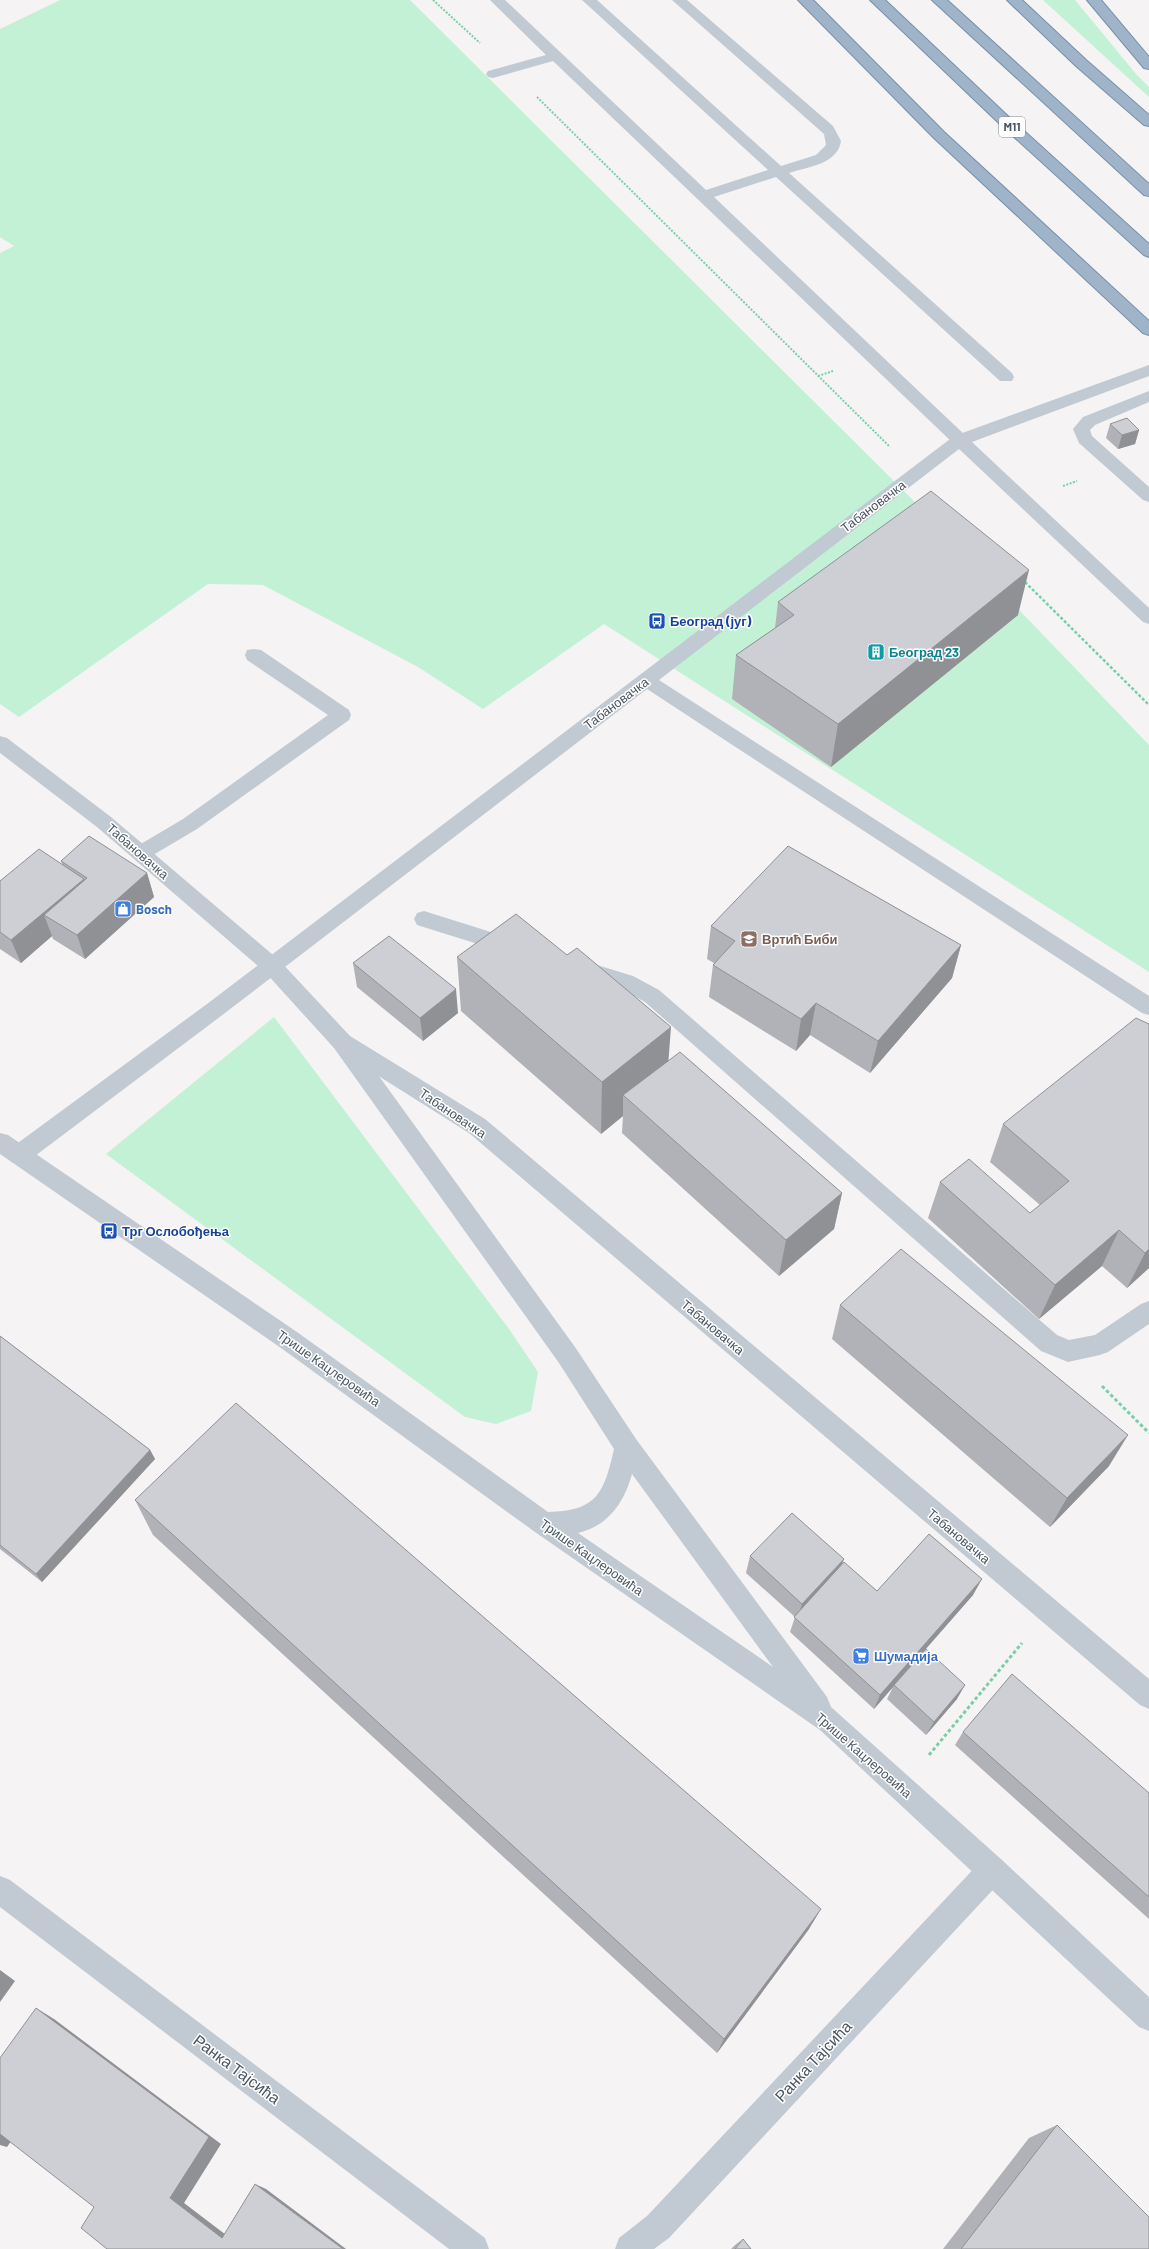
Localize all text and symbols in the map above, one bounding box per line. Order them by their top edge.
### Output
road number: M11 [999,117,1025,137]
street label: Табановачка [837,476,909,536]
bus stop icon: Београд (југ) [647,611,667,631]
place label: Београд (југ) [670,613,752,629]
building icon: Београд 23 [866,642,886,662]
place label: Београд 23 [889,644,959,660]
street label: Табановачка [580,673,652,733]
street label: Табановачка [104,820,173,883]
shop icon: Bosch [113,899,133,919]
place label: Bosch [136,901,172,917]
school or university icon: Вртић Биби [739,929,759,949]
place label: Вртић Биби [762,931,837,947]
street label: Табановачка [417,1085,490,1142]
bus stop icon: Трг Ослобођења [99,1221,119,1241]
place label: Трг Ослобођења [122,1223,230,1239]
street label: Табановачка [678,1296,748,1358]
street label: Трише Кацлеровића [274,1326,384,1410]
street label: Табановачка [924,1505,994,1567]
street label: Трише Кацлеровића [537,1515,647,1599]
supermarket icon: Шумадија [851,1646,871,1666]
place label: Шумадија [874,1648,939,1664]
street label: Трише Кацлеровића [813,1709,916,1802]
street label: Ранка Тајсића [770,2016,855,2105]
street label: Ранка Тајсића [190,2030,284,2107]

